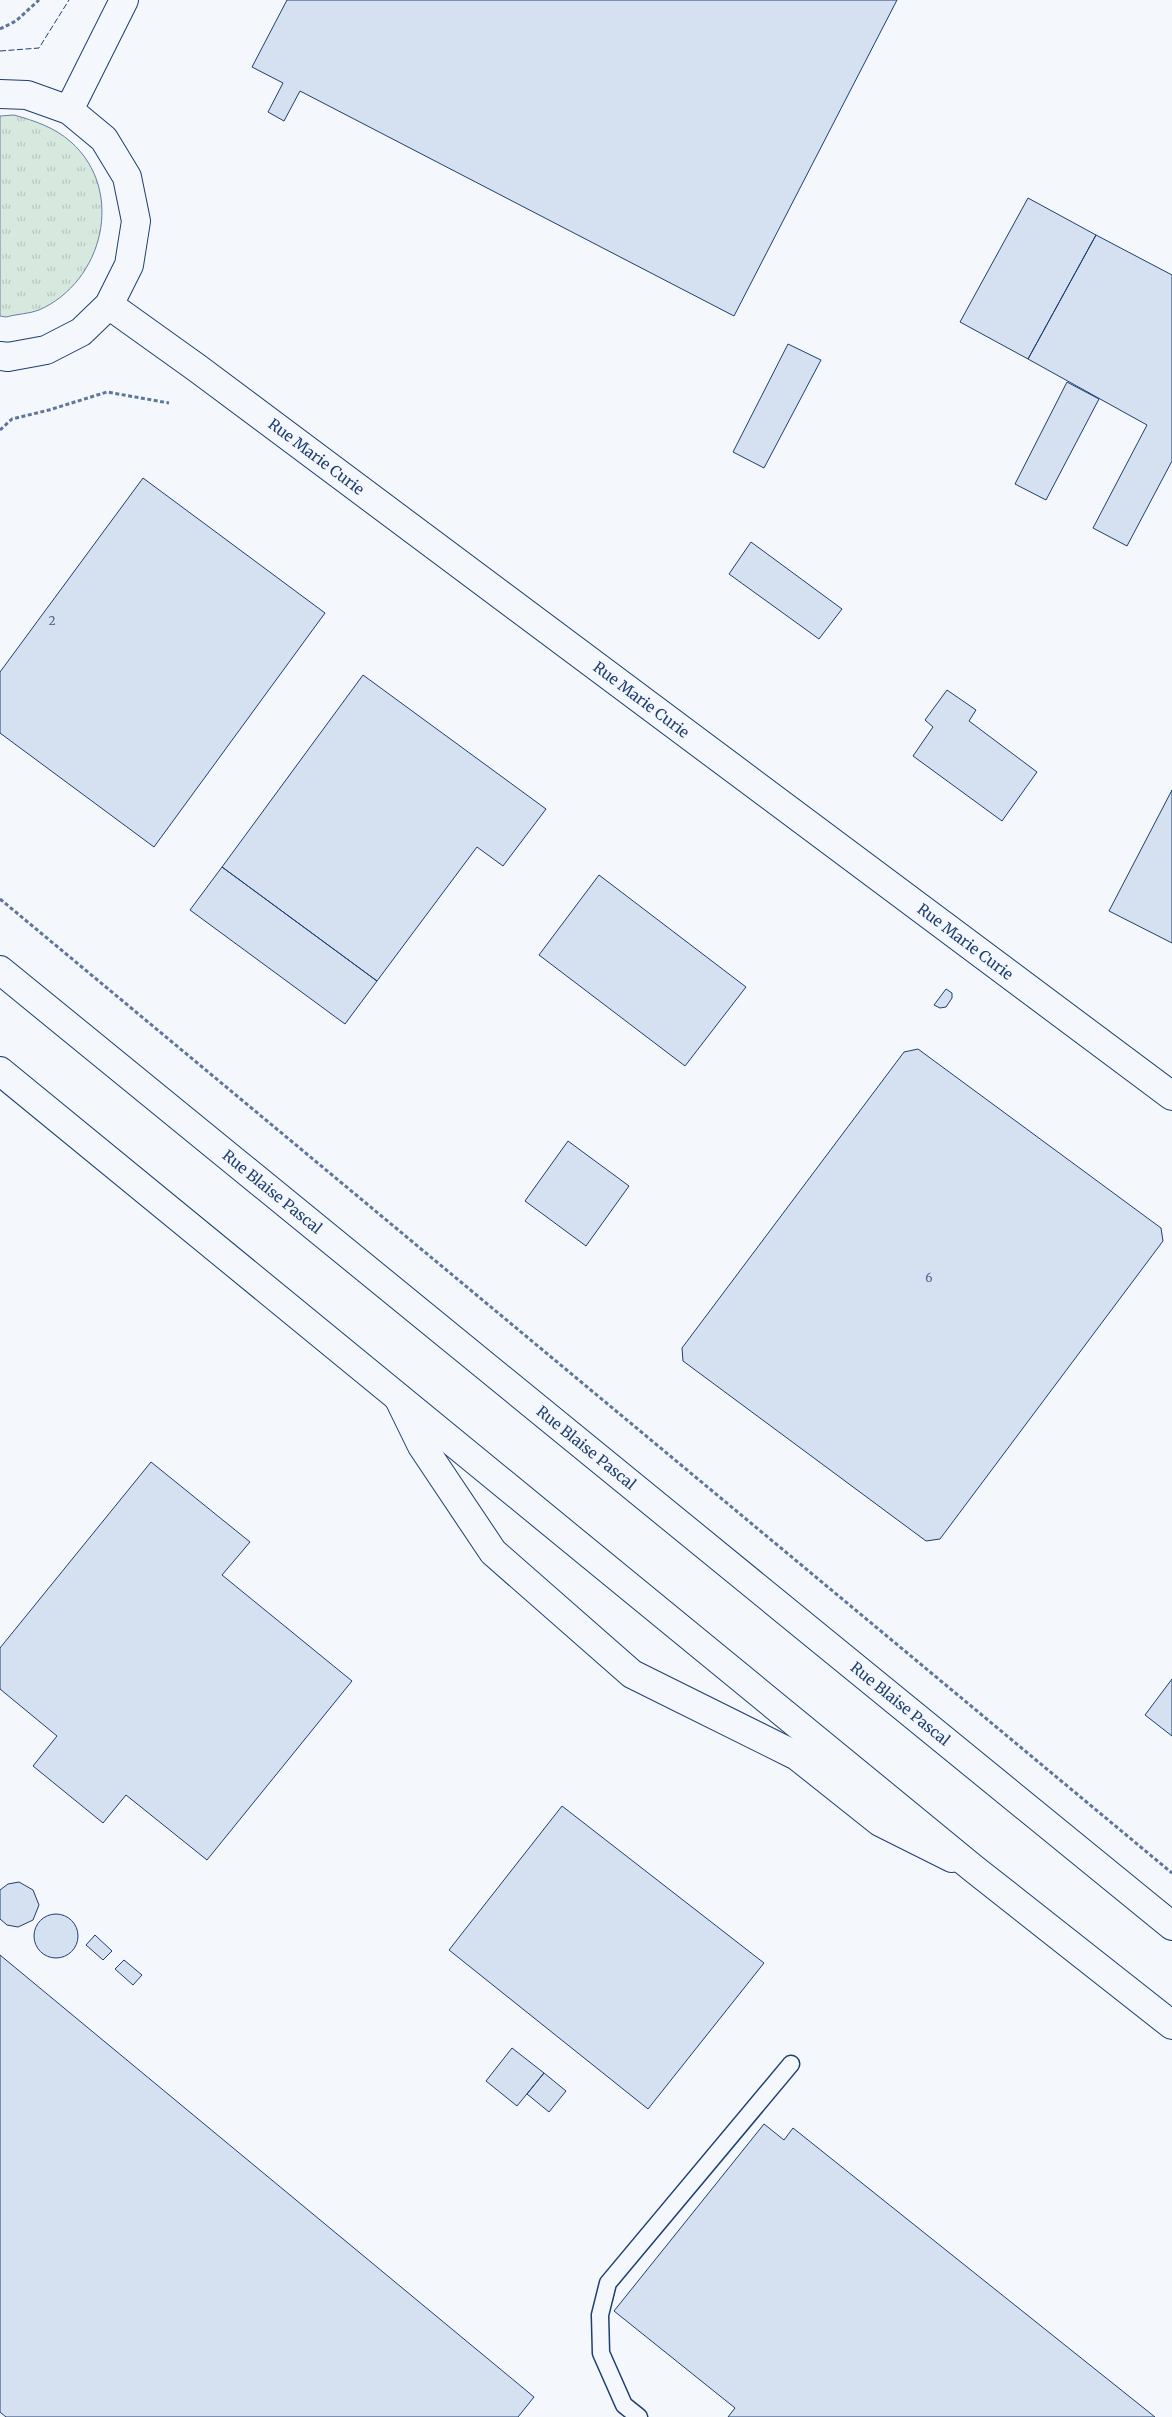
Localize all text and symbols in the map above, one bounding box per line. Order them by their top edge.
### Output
street label: Rue Marie Curie [265,414,368,499]
house number: 2 [48,613,56,628]
street label: Rue Marie Curie [590,657,693,742]
street label: Rue Marie Curie [914,899,1017,984]
street label: Rue Blaise Pascal [219,1146,326,1238]
house number: 6 [925,1270,933,1285]
street label: Rue Blaise Pascal [533,1402,640,1494]
street label: Rue Blaise Pascal [847,1658,954,1750]

